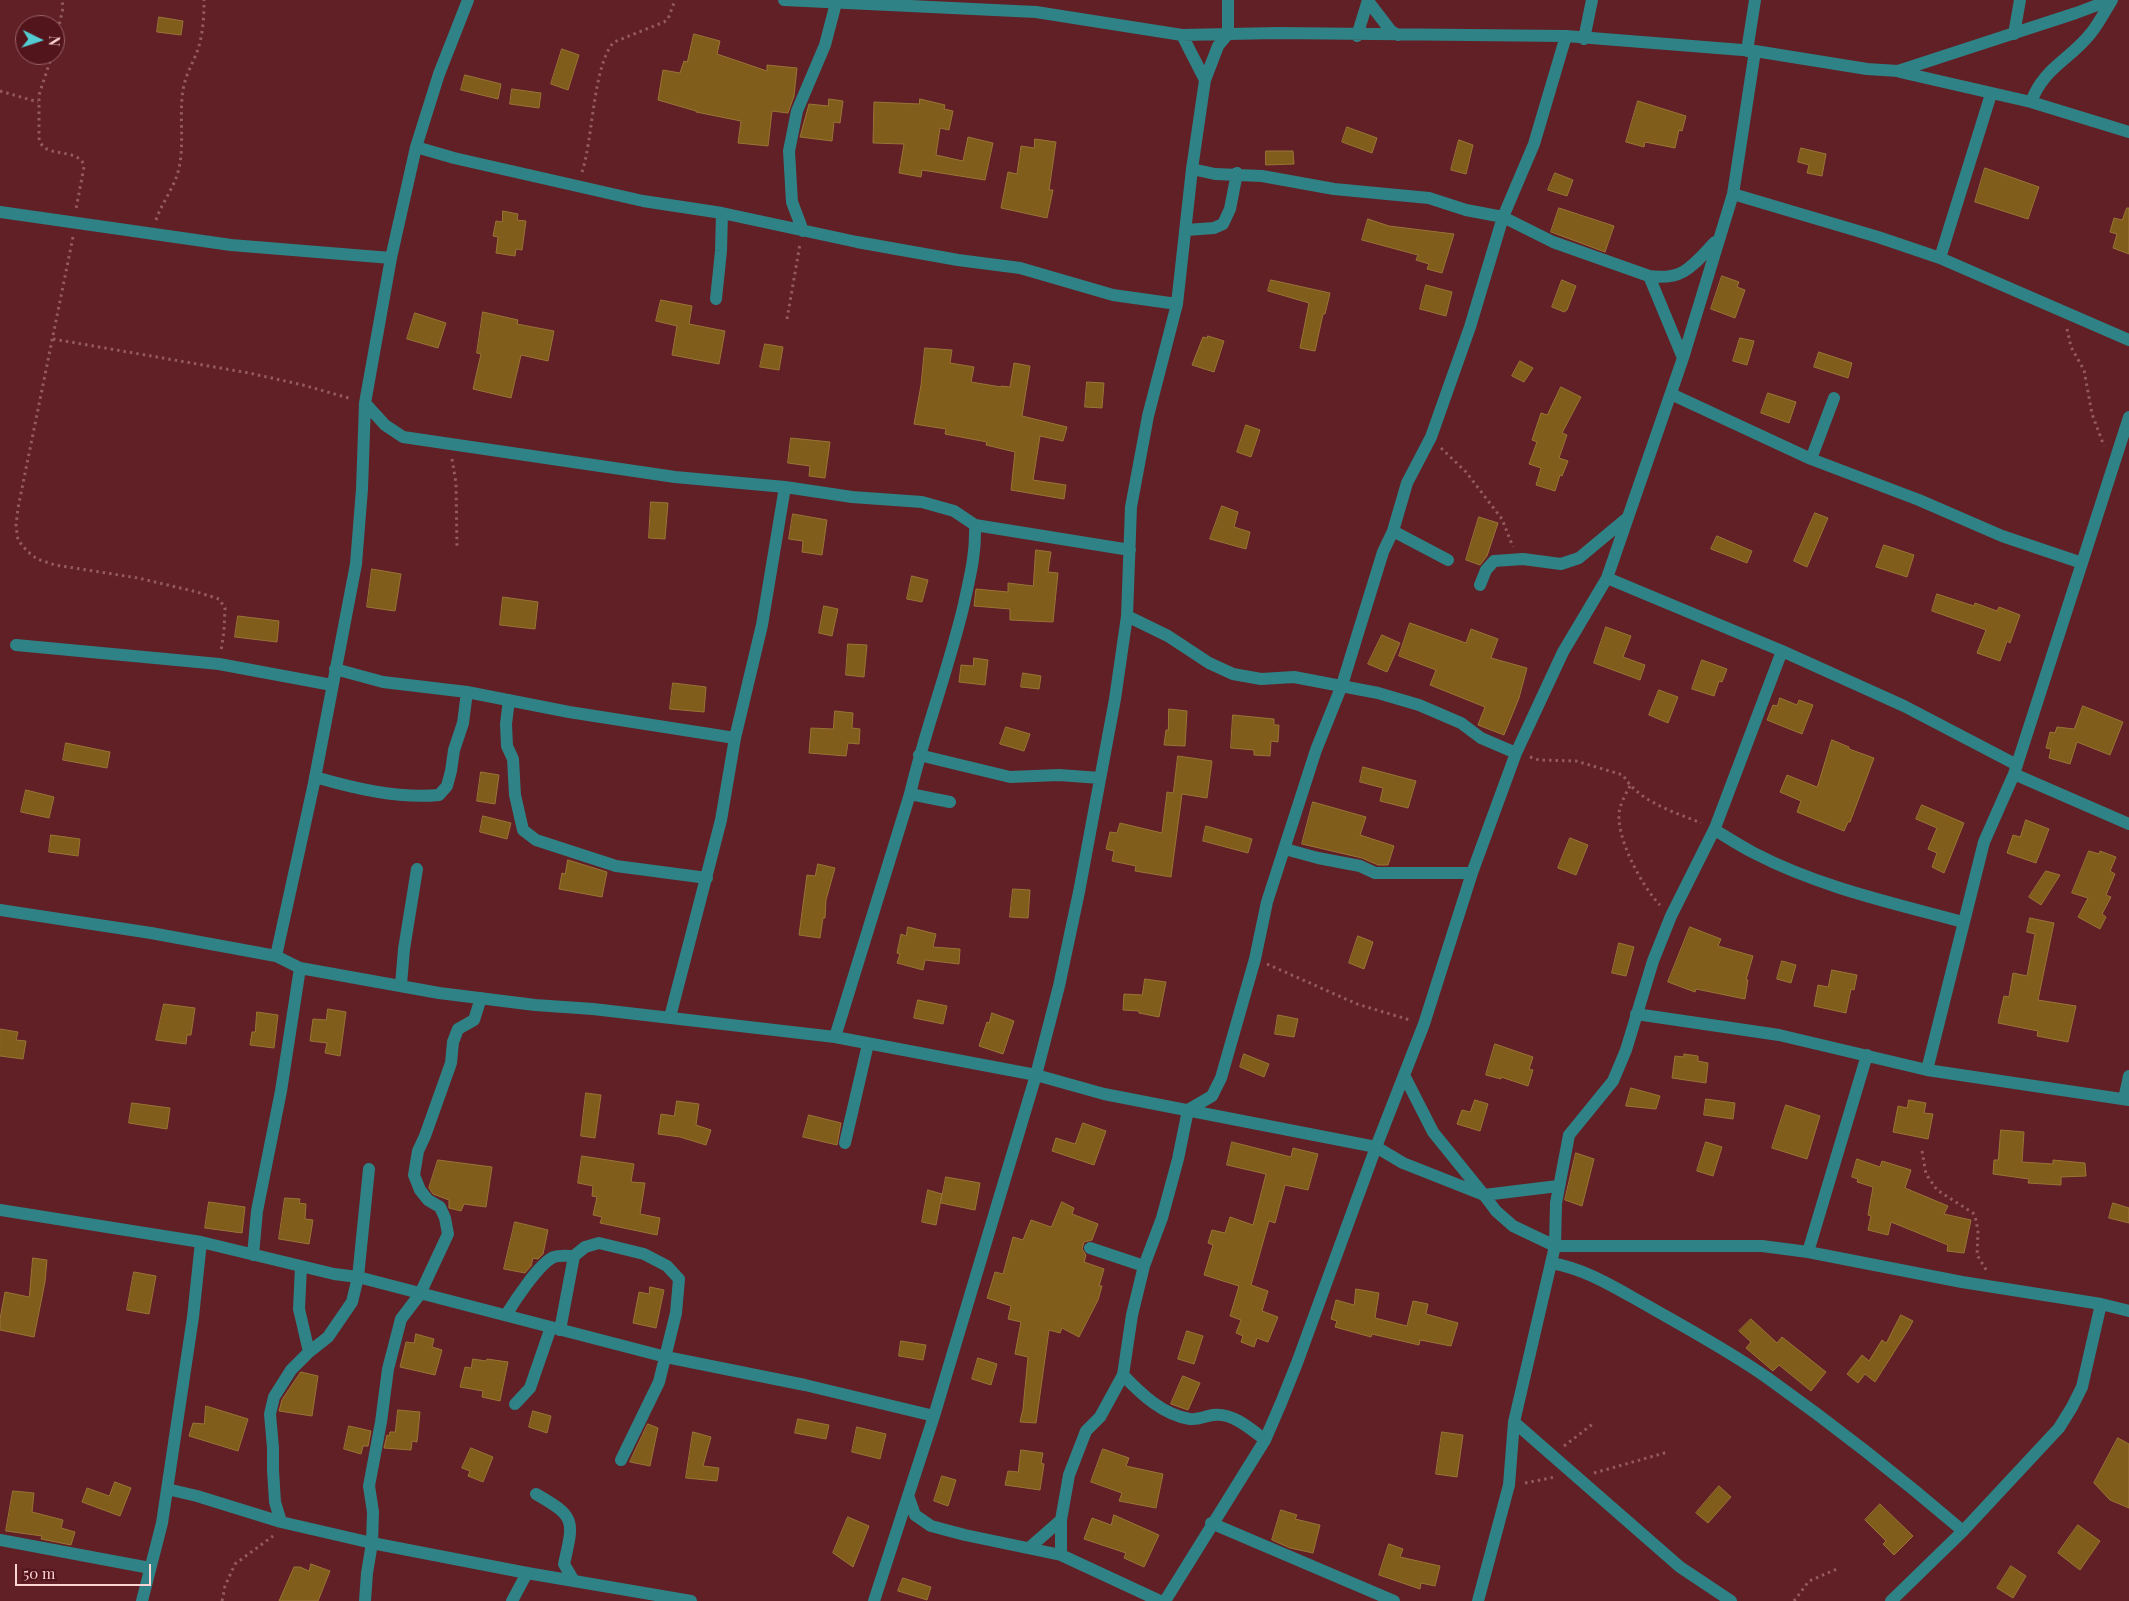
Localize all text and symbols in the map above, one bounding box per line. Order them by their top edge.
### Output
north arrow [15,15,65,65]
text: N [45,35,64,47]
scale bar [18,1554,154,1586]
text: 50 m [23,1563,55,1583]

